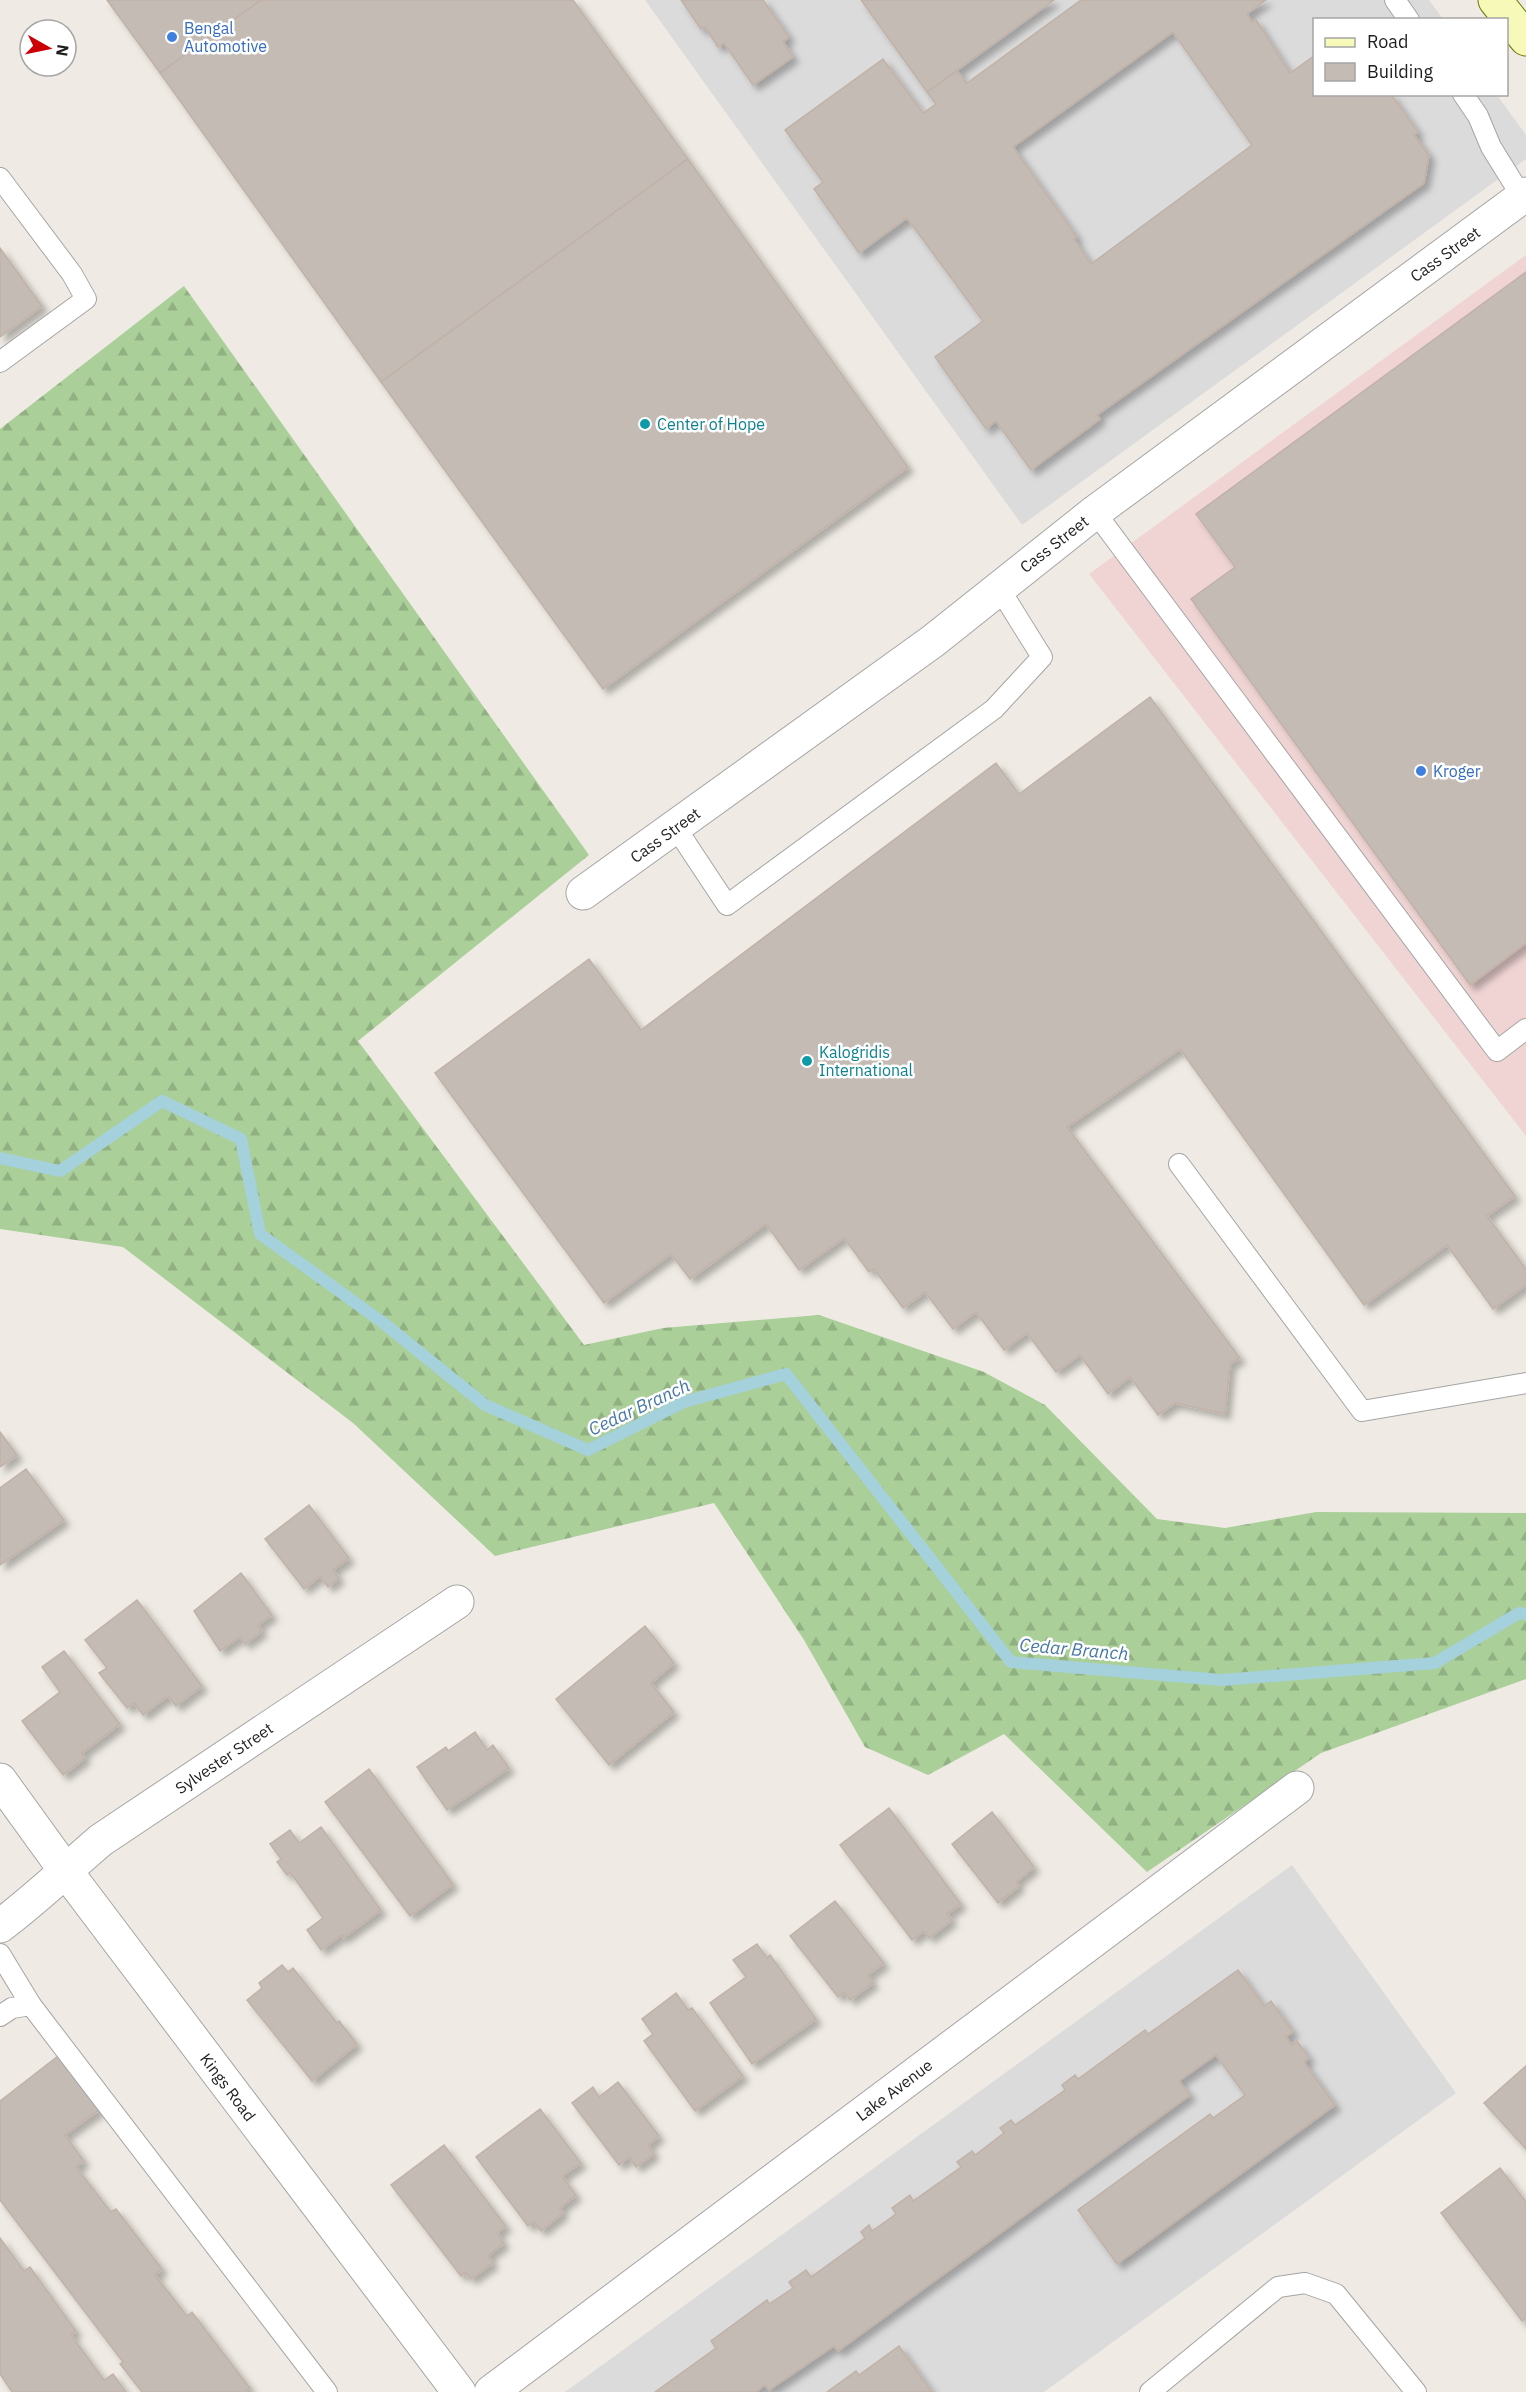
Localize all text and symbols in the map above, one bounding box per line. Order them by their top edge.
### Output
north arrow [18,18,78,78]
place label: Bengal Automotive [184,18,267,56]
legend [1313,18,1508,96]
marker: Bengal Automotive [165,30,179,44]
text: Road [1367,30,1408,53]
text: N [52,43,74,58]
text: Building [1367,60,1434,83]
street label: Cass Street [1406,222,1484,286]
place label: Center of Hope [657,414,765,434]
marker: Center of Hope [638,417,652,431]
street label: Cass Street [1016,511,1092,577]
place label: Kroger [1433,761,1481,781]
marker: Kroger [1414,764,1428,778]
street label: Cass Street [626,803,704,867]
place label: Kalogridis International [819,1042,913,1080]
marker: Kalogridis International [800,1054,814,1068]
water label: Cedar Branch [585,1374,693,1440]
water label: Cedar Branch [1019,1633,1129,1665]
street label: Sylvester Street [171,1718,277,1798]
street label: Kings Road [196,2049,260,2125]
street label: Lake Avenue [852,2055,936,2125]

